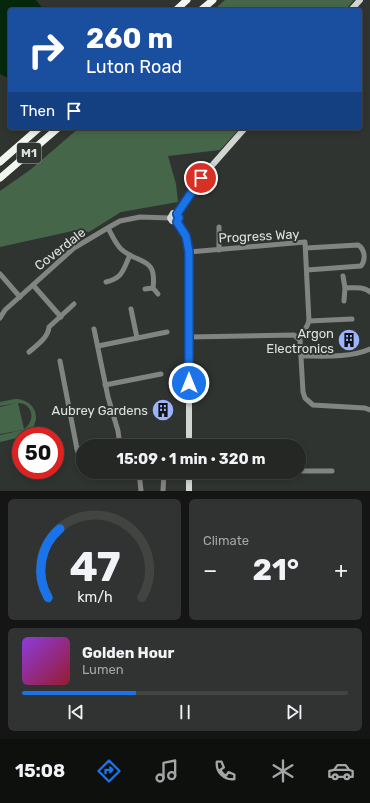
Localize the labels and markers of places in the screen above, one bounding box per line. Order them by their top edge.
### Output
pin [184,161,218,195]
place label: Argon Electronics [266,326,334,356]
building icon: Argon Electronics [336,327,362,353]
building icon: Aubrey Gardens [150,397,176,423]
place label: Aubrey Gardens [52,403,148,418]

